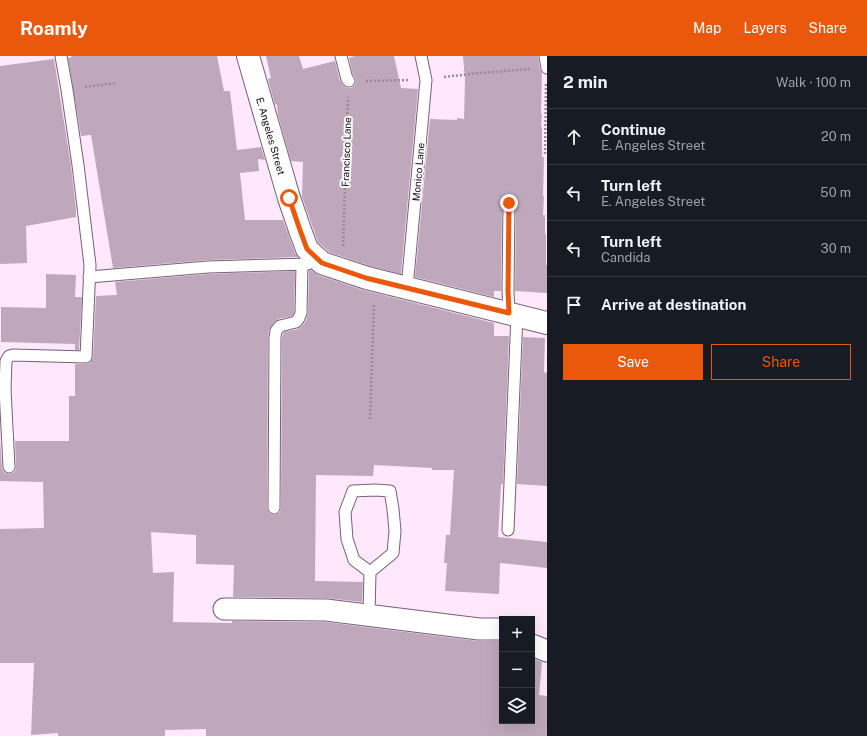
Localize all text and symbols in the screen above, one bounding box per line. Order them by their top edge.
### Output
text: Roamly [20,17,88,39]
text: Map [693,20,721,36]
text: Layers [743,20,787,36]
text: Share [809,20,847,36]
text: 2 min [563,72,608,92]
text: Walk · 100 m [776,75,851,90]
street label: E. Angeles Street [254,96,288,176]
street label: Francisco Lane [339,117,353,187]
text: Continue [601,121,666,138]
icon: ahead [563,126,585,148]
text: 20 m [821,129,851,144]
text: E. Angeles Street [601,138,705,153]
street label: Monico Lane [409,142,427,202]
text: Turn left [601,177,662,194]
icon: left [563,182,585,204]
text: 50 m [820,185,851,200]
route start [280,189,298,207]
route end [500,194,518,212]
text: E. Angeles Street [601,194,705,209]
text: Turn left [601,233,662,250]
icon: left [563,238,585,260]
text: 30 m [821,241,851,256]
text: Candida [601,250,651,265]
icon: arrive [563,294,585,316]
text: Arrive at destination [601,296,746,313]
button: Save [563,344,703,380]
button: Share [711,344,851,380]
map controls [499,616,535,724]
button: + [499,616,535,652]
button: − [499,652,535,688]
button: layers [499,688,535,724]

